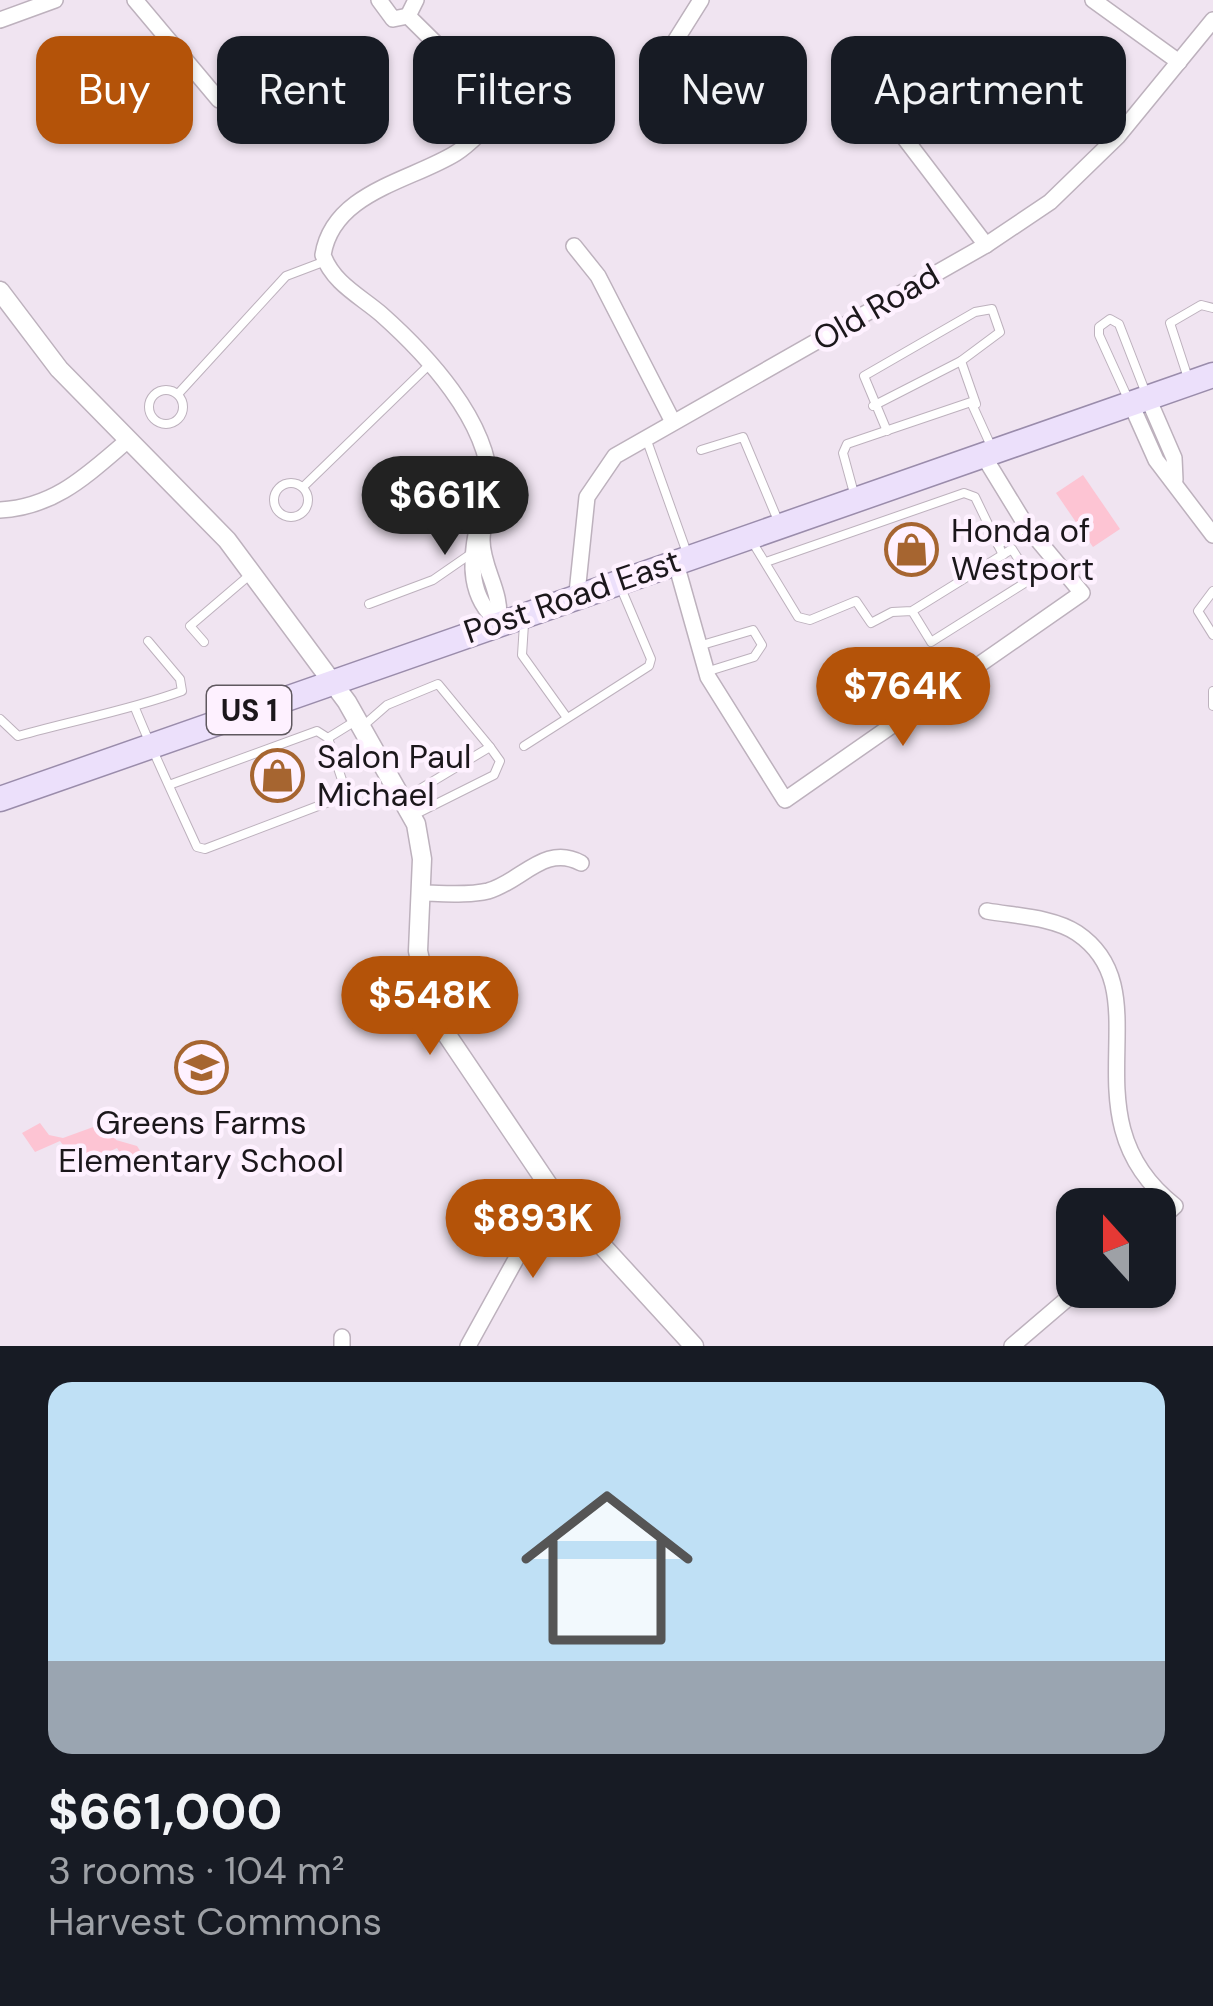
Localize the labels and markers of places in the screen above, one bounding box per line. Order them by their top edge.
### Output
pin: $661K [361,456,529,558]
place label: Honda of Westport [951,509,1094,590]
shop icon: Honda of Westport [884,521,940,577]
pin: $764K [819,647,987,749]
place label: Salon Paul Michael [317,735,471,816]
shop icon: Salon Paul Michael [250,747,306,803]
pin: $548K [346,956,514,1058]
school or university icon: Greens Farms Elementary School [173,1040,229,1096]
place label: Greens Farms Elementary School [58,1101,344,1182]
pin: $893K [449,1179,617,1281]

